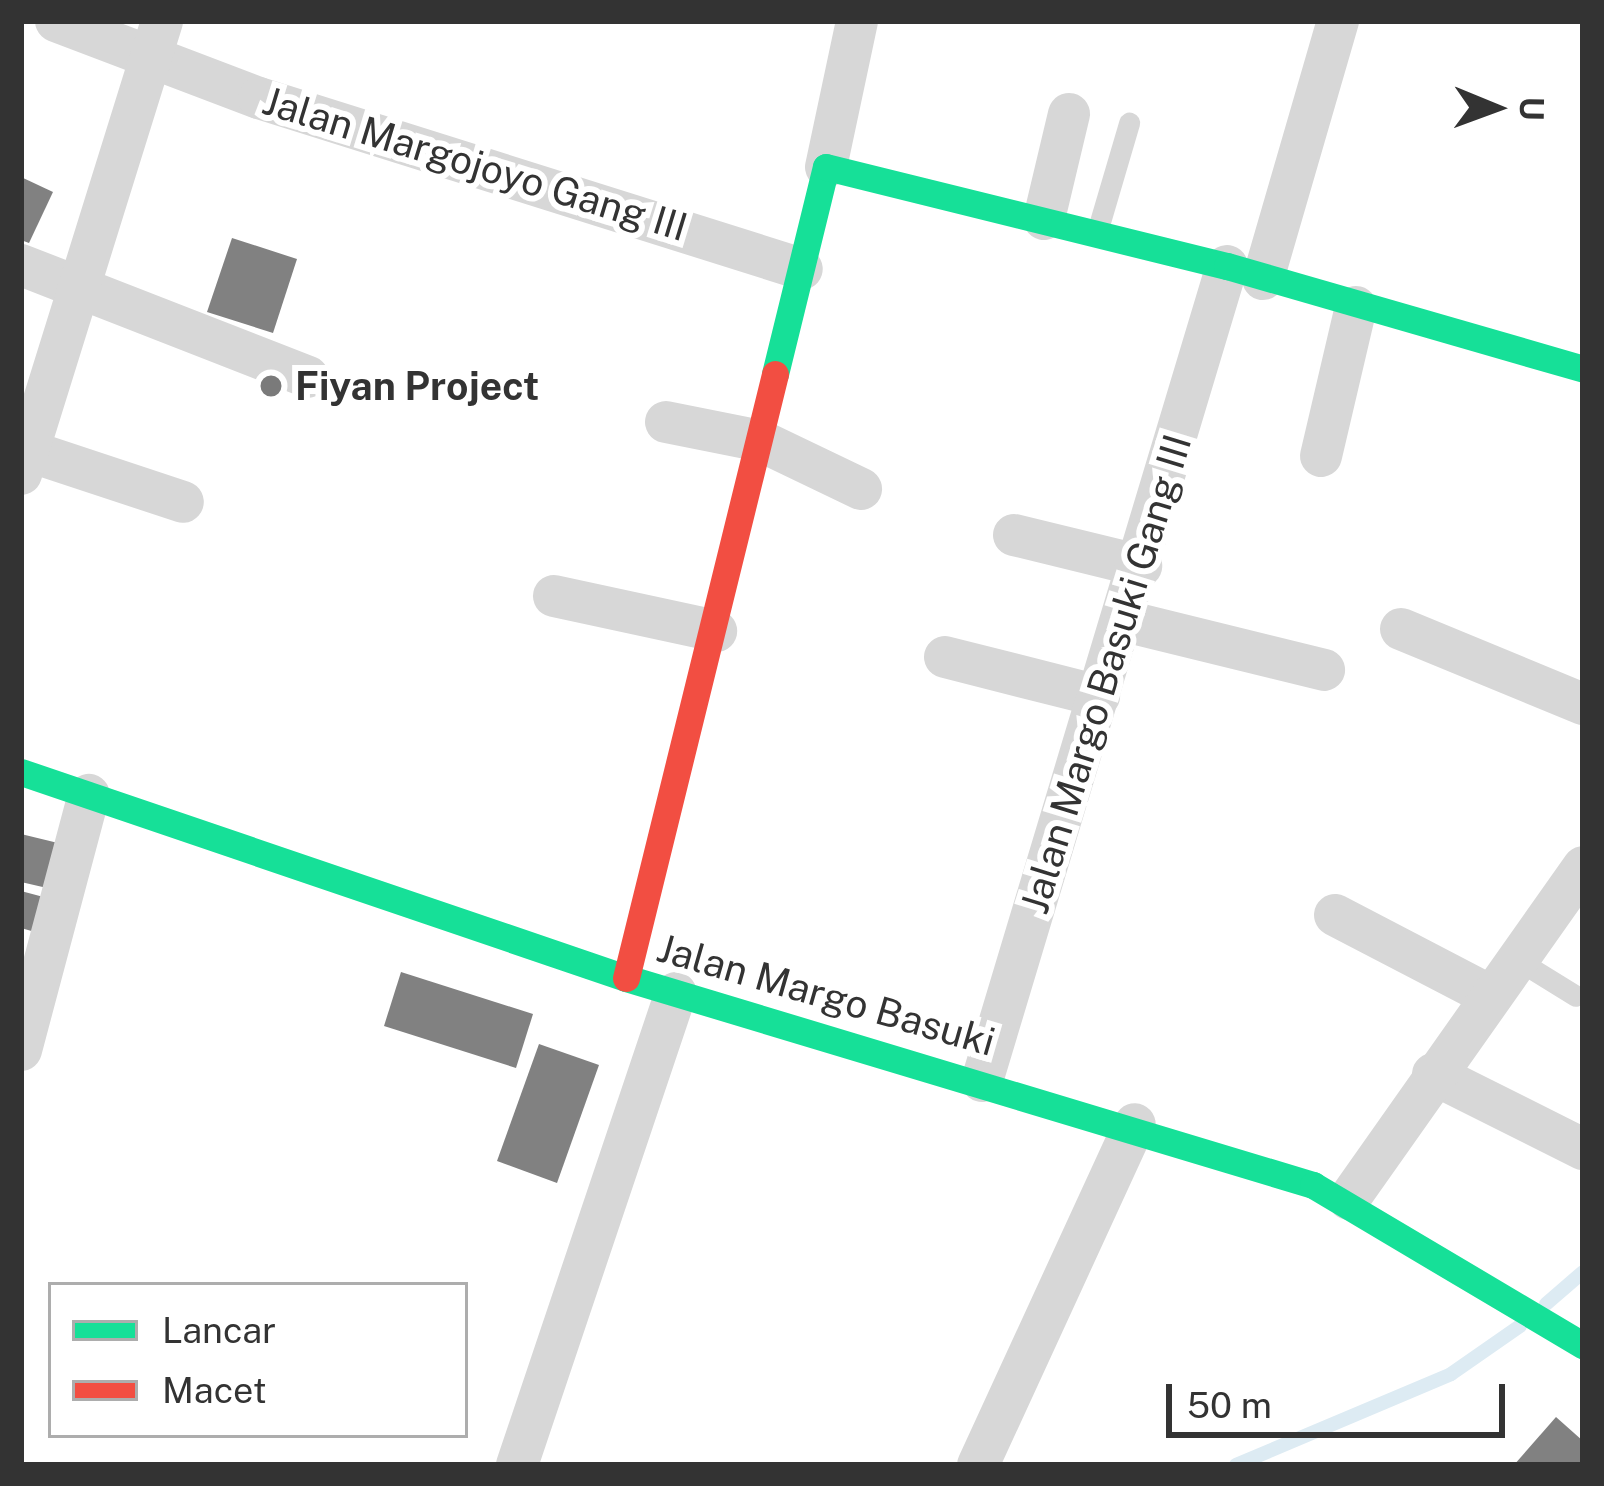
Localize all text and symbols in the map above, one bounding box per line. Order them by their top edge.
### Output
north arrow [1436,48,1556,168]
street label: Jalan Margojoyo Gang III [257,77,693,251]
text: U [1513,96,1551,121]
place label: Fiyan Project [295,363,539,409]
marker: Fiyan Project [258,373,284,399]
street label: Jalan Margo Basuki Gang III [1011,429,1201,919]
street label: Jalan Margo Basuki [652,924,1000,1066]
legend [48,1282,468,1438]
text: Lancar [162,1309,276,1351]
scale bar [1172,1360,1511,1434]
text: Macet [162,1369,267,1411]
text: 50 m [1187,1384,1272,1426]

